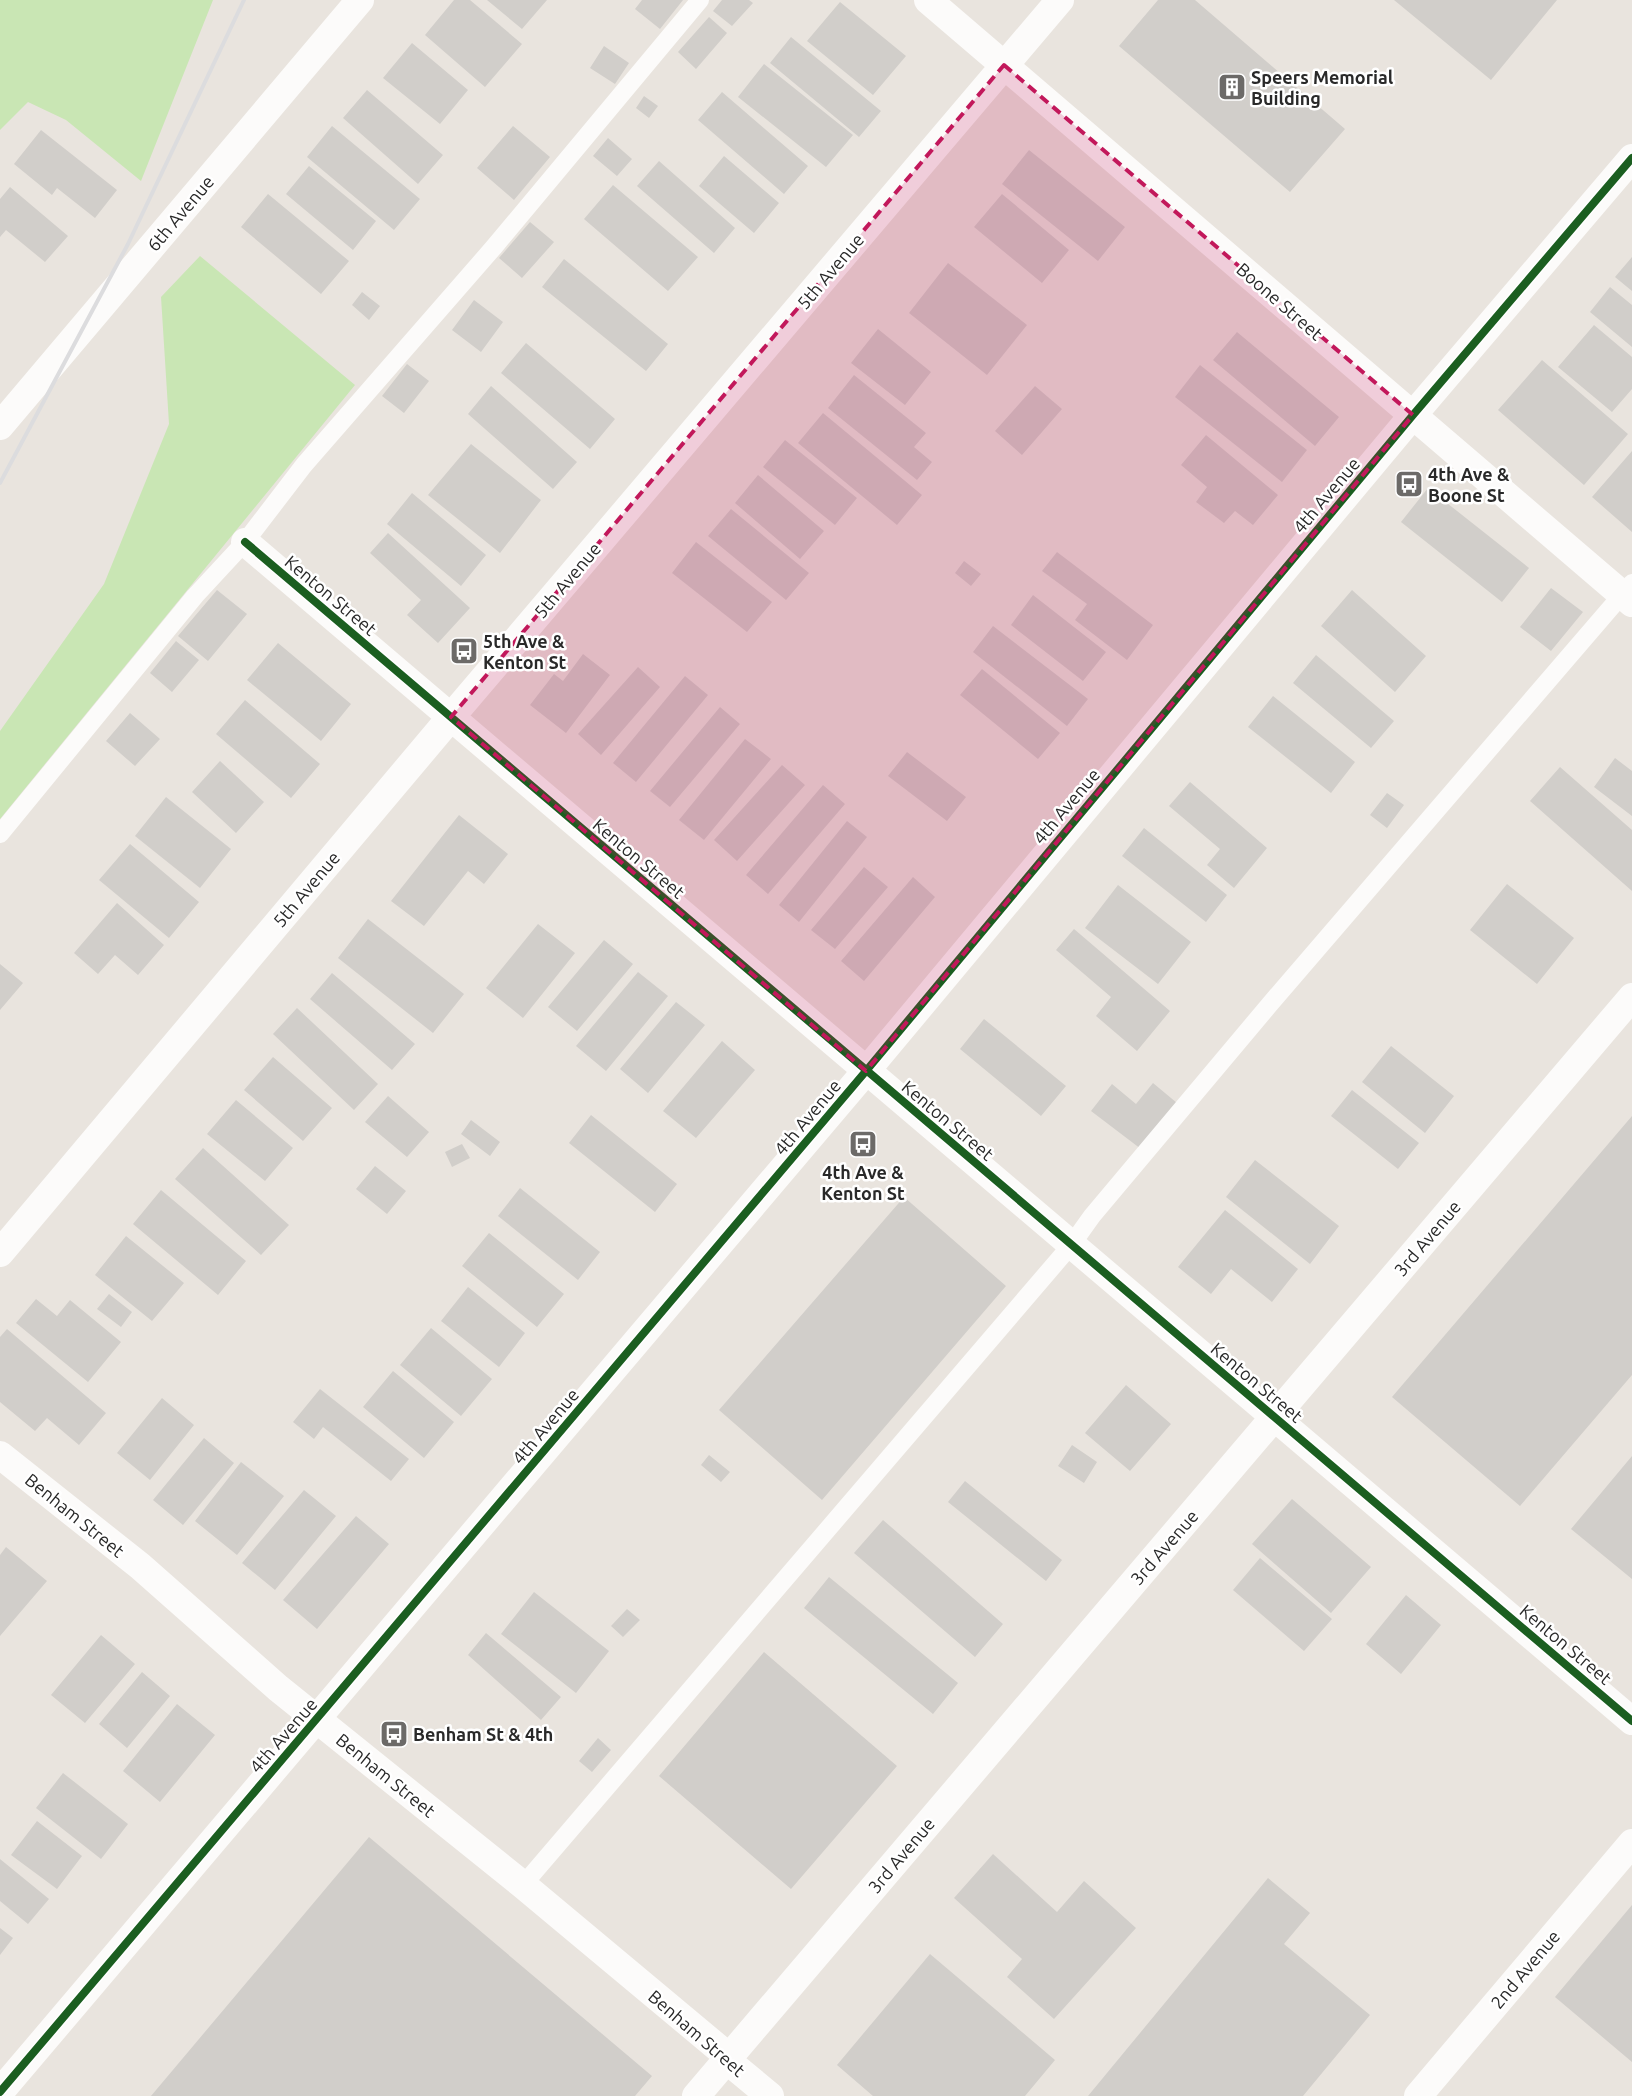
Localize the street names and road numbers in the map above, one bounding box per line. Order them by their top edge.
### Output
street label: 6th Avenue [143,171,217,255]
street label: 5th Avenue [793,229,867,313]
street label: Boone Street [1233,258,1327,344]
street label: 4th Avenue [1289,453,1363,537]
street label: 5th Avenue [530,538,604,622]
street label: Kenton Street [281,551,381,639]
street label: 4th Avenue [1029,764,1103,848]
street label: Kenton Street [589,814,689,902]
street label: 5th Avenue [269,847,343,931]
street label: 4th Avenue [770,1075,844,1159]
street label: Kenton Street [898,1076,998,1164]
street label: 3rd Avenue [1390,1196,1464,1280]
street label: Kenton Street [1207,1338,1307,1426]
street label: 4th Avenue [508,1384,582,1468]
street label: Benham Street [22,1469,128,1561]
street label: 3rd Avenue [1126,1506,1202,1588]
street label: Kenton Street [1516,1600,1616,1688]
street label: 4th Avenue [245,1694,321,1776]
street label: Benham Street [333,1729,439,1821]
street label: 3rd Avenue [864,1813,938,1897]
street label: 2nd Avenue [1487,1926,1563,2012]
street label: Benham Street [645,1986,749,2080]

